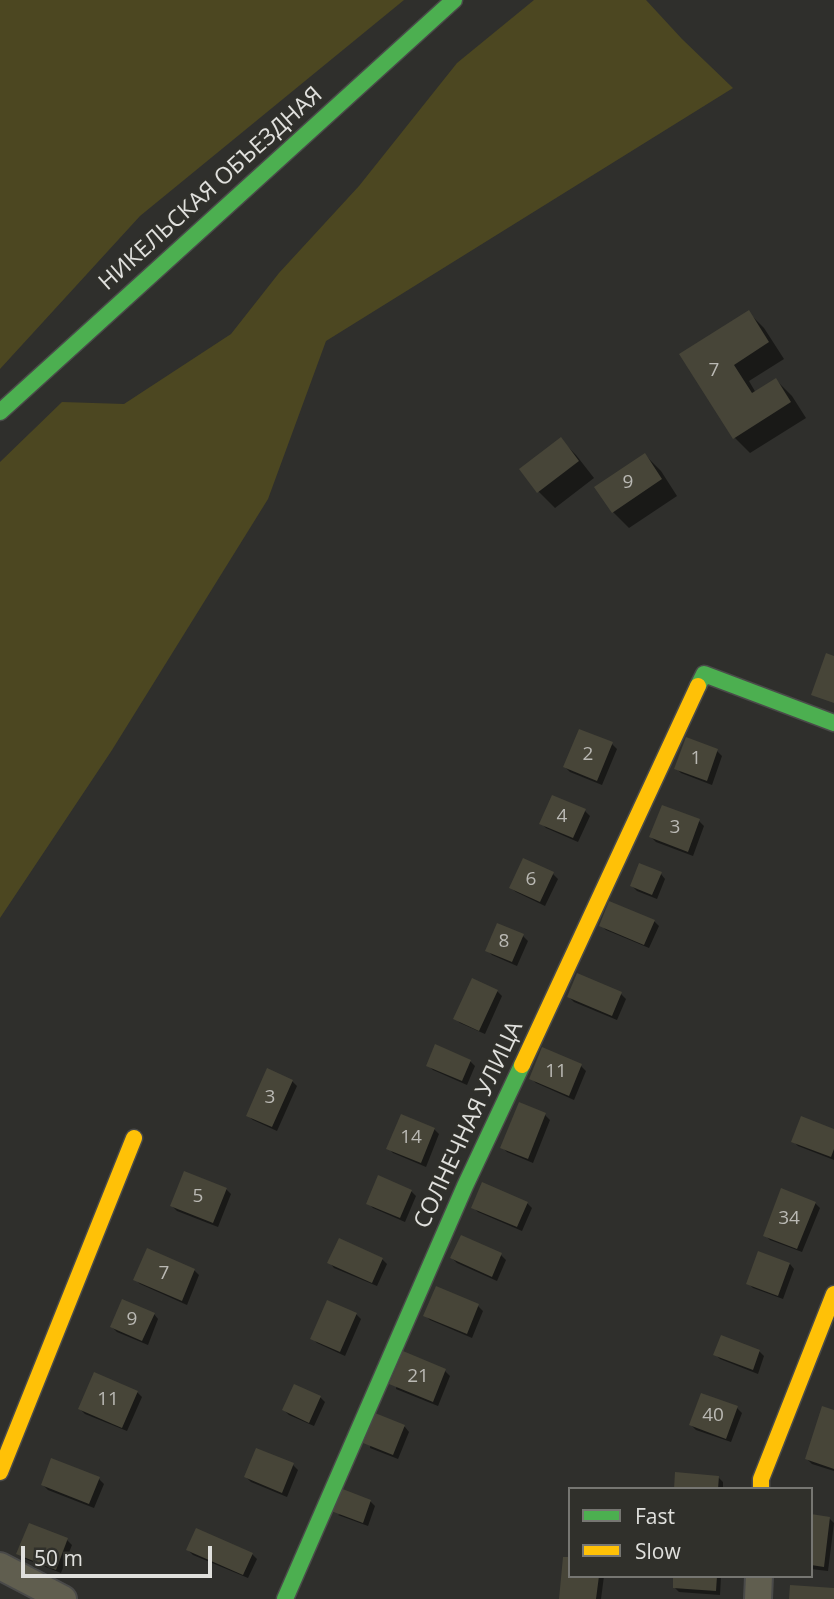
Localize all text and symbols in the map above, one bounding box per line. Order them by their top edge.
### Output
street label: НИКЕЛЬСКАЯ ОБЪЕЗДНАЯ [94,81,328,297]
house number: 7 [709,360,719,382]
house number: 9 [623,472,633,494]
house number: 2 [583,744,593,766]
house number: 1 [691,748,701,770]
house number: 4 [557,806,567,828]
house number: 3 [670,817,680,839]
house number: 6 [526,869,536,891]
house number: 8 [499,931,509,953]
street label: СОЛНЕЧНАЯ УЛИЦА [409,1017,529,1233]
house number: 11 [545,1061,567,1083]
house number: 3 [265,1087,275,1109]
house number: 14 [400,1127,422,1149]
house number: 5 [193,1186,203,1208]
house number: 34 [778,1208,800,1230]
house number: 7 [159,1263,169,1285]
house number: 9 [127,1309,137,1331]
house number: 21 [407,1366,429,1388]
house number: 11 [97,1389,119,1411]
house number: 40 [702,1405,724,1427]
legend [568,1487,813,1578]
text: Fast [635,1502,675,1530]
scale bar [24,1532,215,1576]
text: Slow [635,1537,681,1565]
text: 50 m [34,1544,83,1572]

